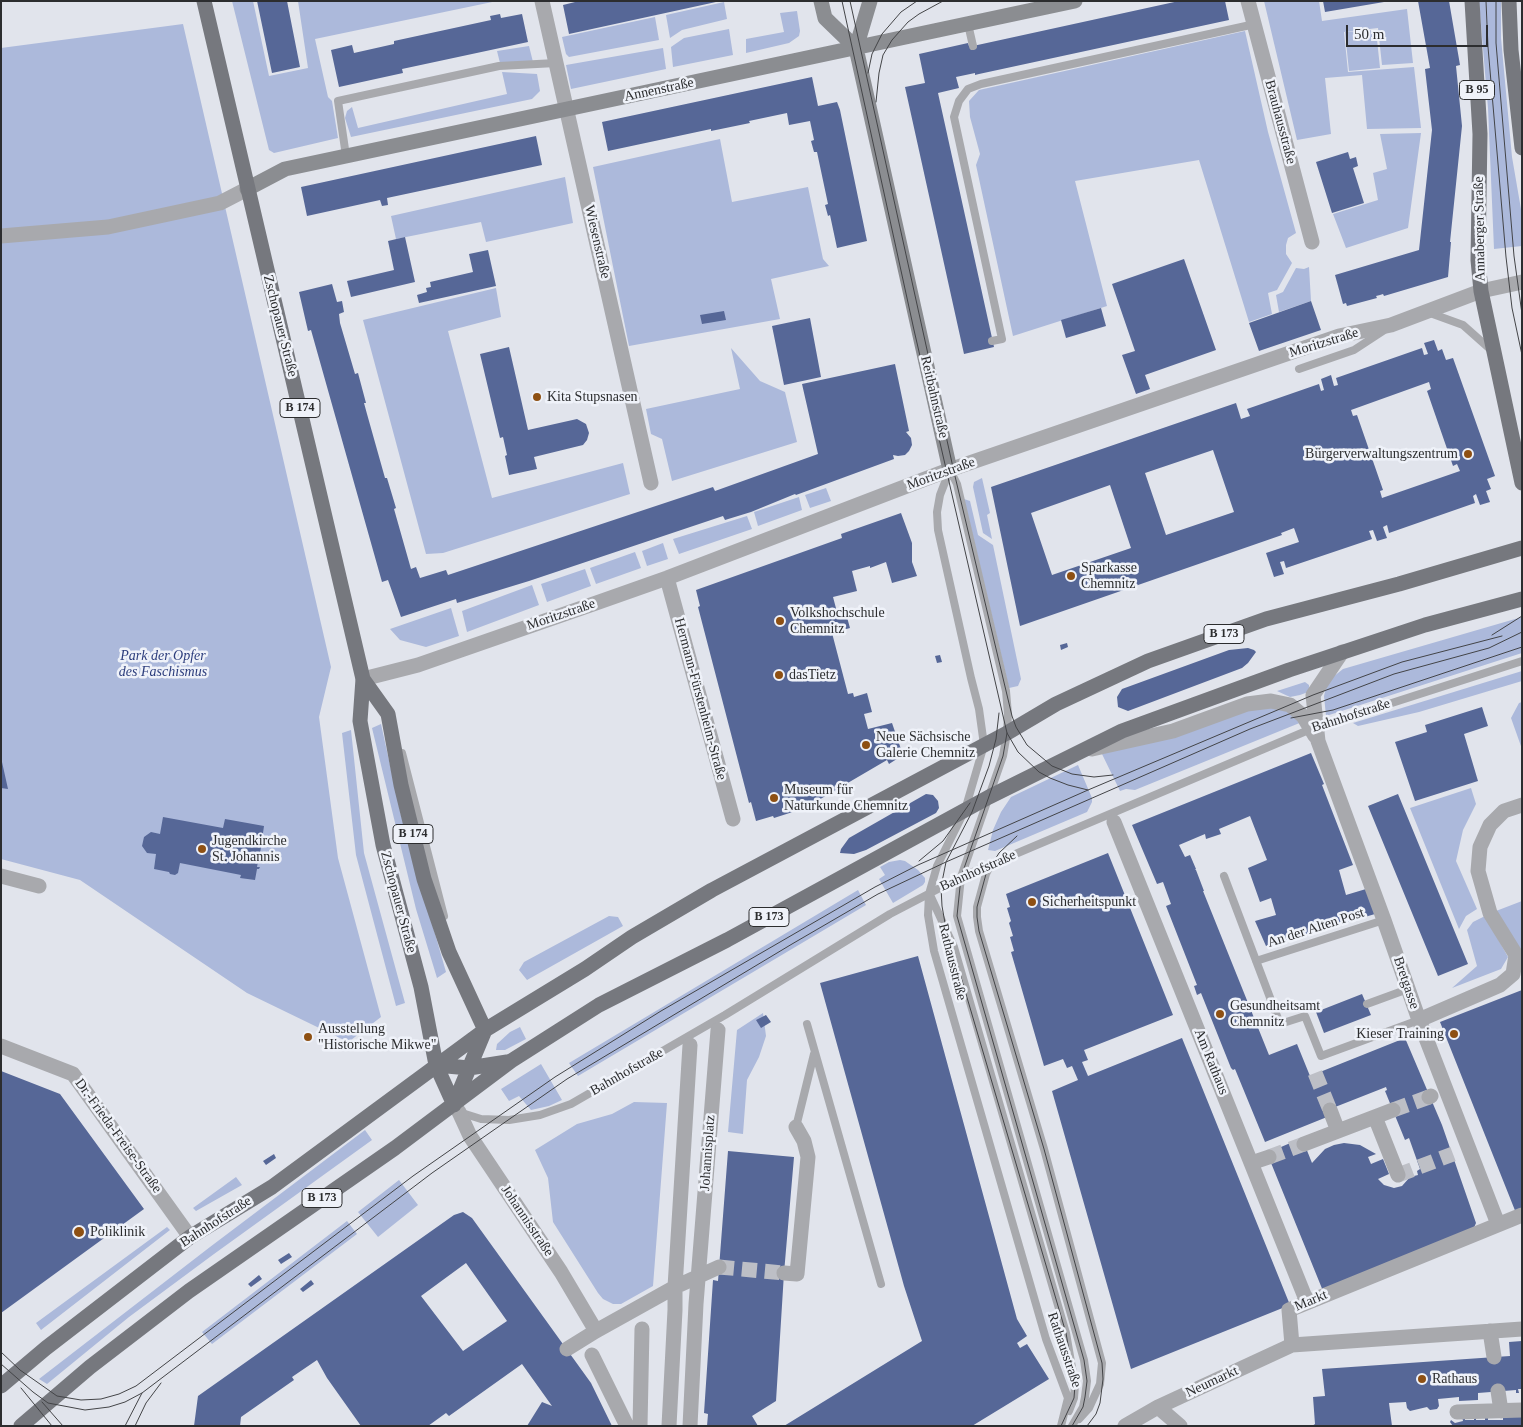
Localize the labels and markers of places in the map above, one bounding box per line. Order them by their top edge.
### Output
place label: Kita Stupsnasen [547,389,638,405]
marker: Kita Stupsnasen [531,391,543,403]
place label: Bürgerverwaltungszentrum [1305,446,1458,462]
marker: Bürgerverwaltungszentrum [1462,448,1474,460]
place label: Sparkasse Chemnitz [1081,560,1137,592]
marker: Sparkasse Chemnitz [1065,570,1077,582]
place label: Volkshochschule Chemnitz [790,605,885,638]
marker: Volkshochschule Chemnitz [774,615,786,627]
place label: dasTietz [789,667,836,683]
marker: dasTietz [773,669,785,681]
place label: Neue Sächsische Galerie Chemnitz [876,729,975,762]
marker: Neue Sächsische Galerie Chemnitz [860,739,872,751]
place label: Museum für Naturkunde Chemnitz [784,782,908,814]
marker: Museum für Naturkunde Chemnitz [768,792,780,804]
place label: Jugendkirche St. Johannis [212,833,287,866]
marker: Jugendkirche St. Johannis [196,843,208,855]
place label: Sicherheitspunkt [1042,894,1136,910]
marker: Sicherheitspunkt [1026,896,1038,908]
place label: Gesundheitsamt Chemnitz [1230,998,1320,1030]
marker: Gesundheitsamt Chemnitz [1214,1008,1226,1020]
place label: Ausstellung "Historische Mikwe" [318,1021,436,1054]
place label: Kieser Training [1356,1026,1444,1042]
marker: Kieser Training [1448,1028,1460,1040]
marker: Ausstellung "Historische Mikwe" [302,1031,314,1043]
place label: Poliklinik [90,1224,145,1240]
marker: Poliklinik [72,1225,86,1239]
place label: Rathaus [1432,1371,1477,1387]
marker: Rathaus [1416,1373,1428,1385]

